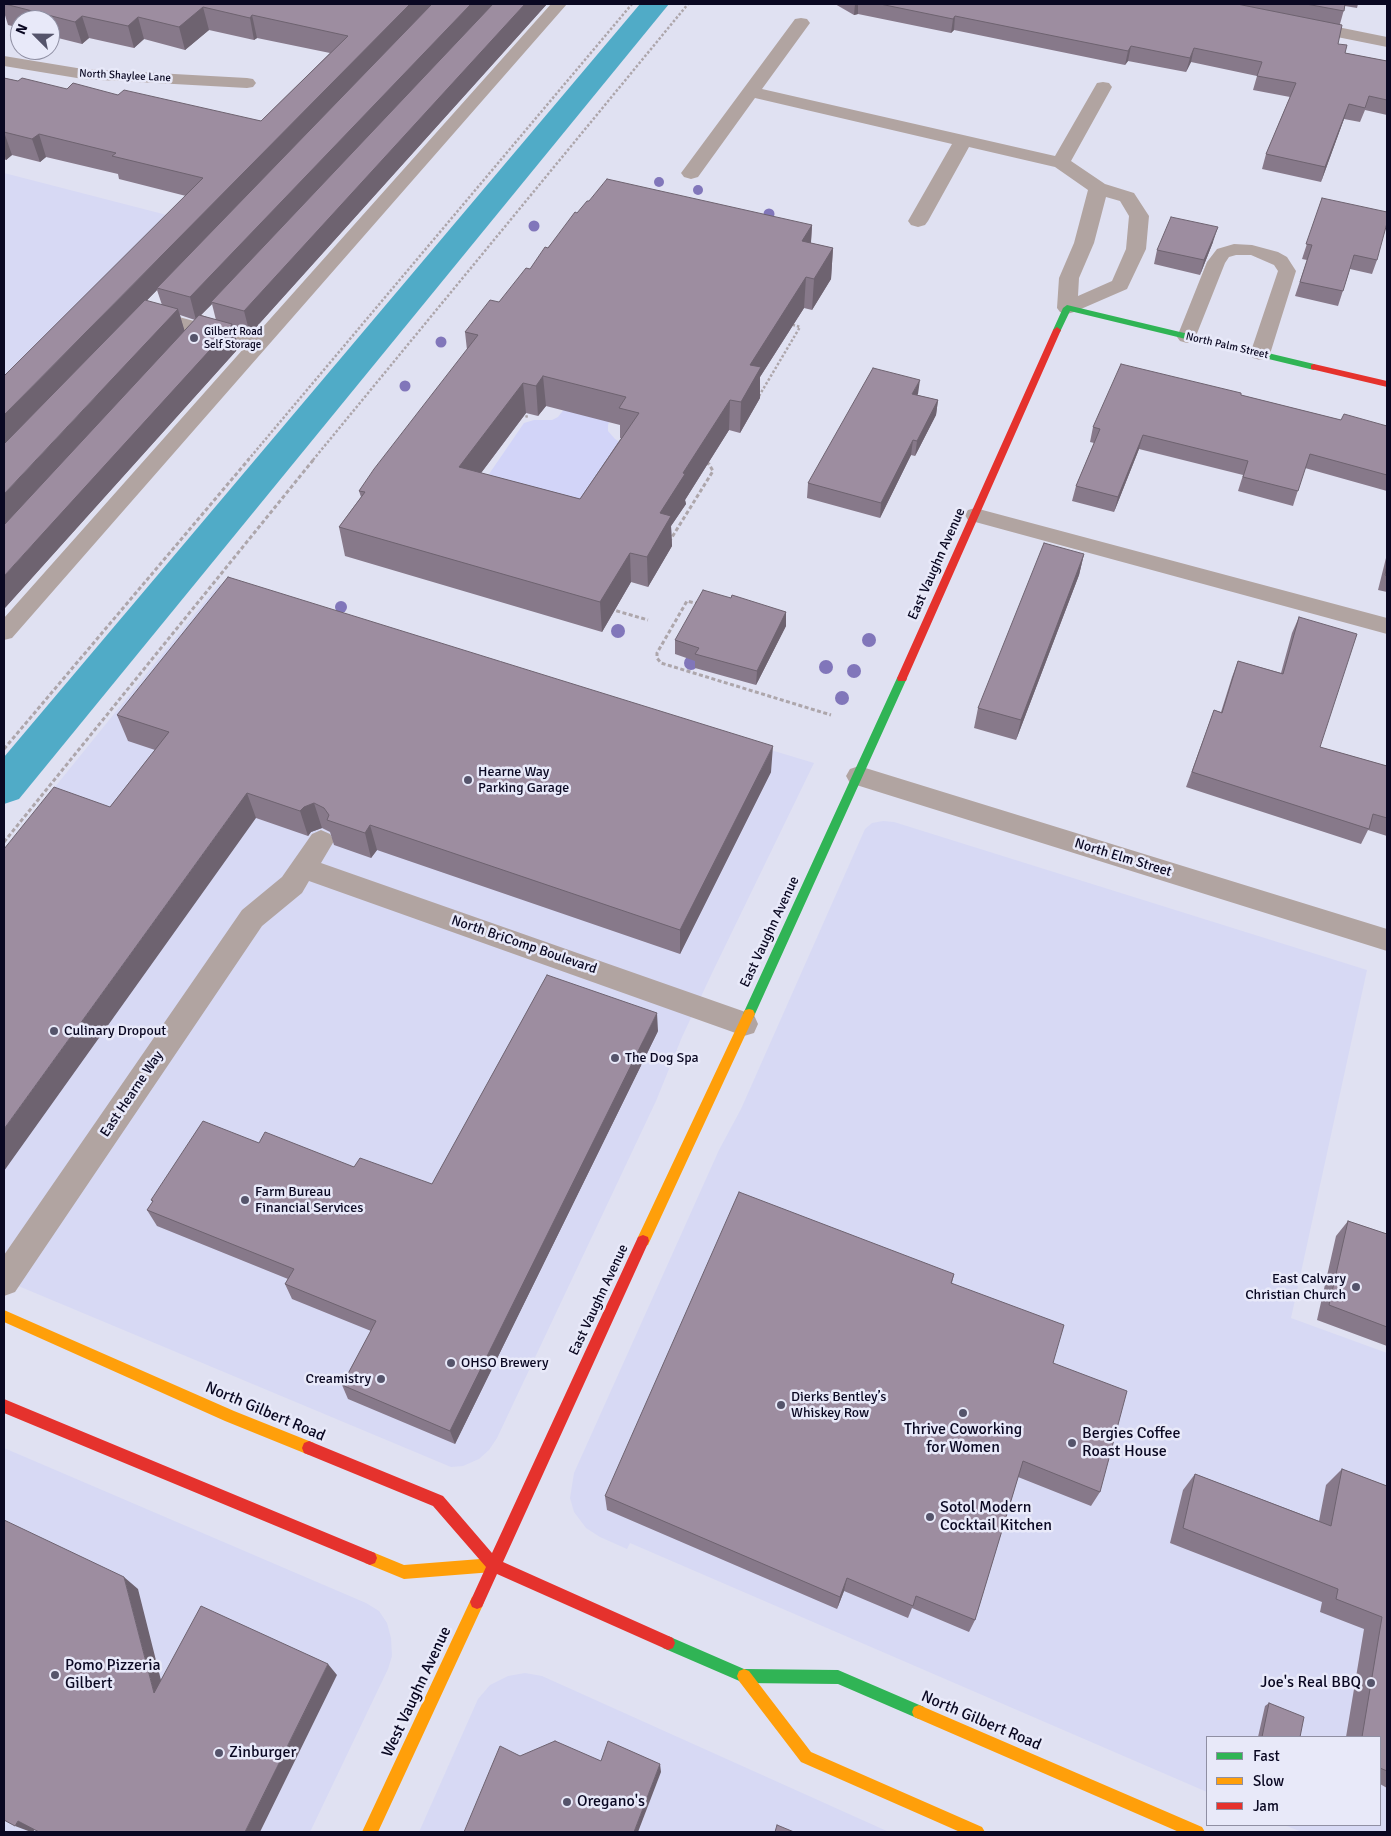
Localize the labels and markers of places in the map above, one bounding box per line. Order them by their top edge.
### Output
place label: Gilbert Road Self Storage [204,325,263,351]
marker: Gilbert Road Self Storage [188,332,200,344]
place label: Hearne Way Parking Garage [478,764,569,796]
marker: Hearne Way Parking Garage [462,774,474,786]
place label: Culinary Dropout [64,1023,166,1039]
marker: Culinary Dropout [48,1025,60,1037]
place label: The Dog Spa [625,1050,699,1066]
marker: The Dog Spa [609,1052,621,1064]
place label: Farm Bureau Financial Services [255,1184,363,1216]
marker: Farm Bureau Financial Services [239,1194,251,1206]
place label: East Calvary Christian Church [1245,1271,1346,1304]
marker: East Calvary Christian Church [1350,1281,1362,1293]
place label: OHSO Brewery [461,1355,549,1371]
marker: OHSO Brewery [445,1357,457,1369]
place label: Creamistry [306,1371,371,1387]
marker: Creamistry [375,1373,387,1385]
place label: Dierks Bentley’s Whiskey Row [791,1389,886,1421]
marker: Dierks Bentley’s Whiskey Row [775,1399,787,1411]
marker: Thrive Coworking for Women [957,1407,969,1419]
place label: Thrive Coworking for Women [904,1420,1022,1458]
place label: Bergies Coffee Roast House [1082,1424,1181,1462]
marker: Bergies Coffee Roast House [1066,1437,1078,1449]
place label: Sotol Modern Cocktail Kitchen [940,1498,1052,1536]
marker: Sotol Modern Cocktail Kitchen [924,1511,936,1523]
place label: Pomo Pizzeria Gilbert [65,1656,161,1694]
marker: Pomo Pizzeria Gilbert [49,1669,61,1681]
place label: Joe's Real BBQ [1260,1673,1361,1693]
marker: Joe's Real BBQ [1365,1677,1377,1689]
place label: Zinburger [229,1743,296,1763]
marker: Zinburger [213,1747,225,1759]
place label: Oregano's [577,1792,645,1812]
marker: Oregano's [561,1796,573,1808]

